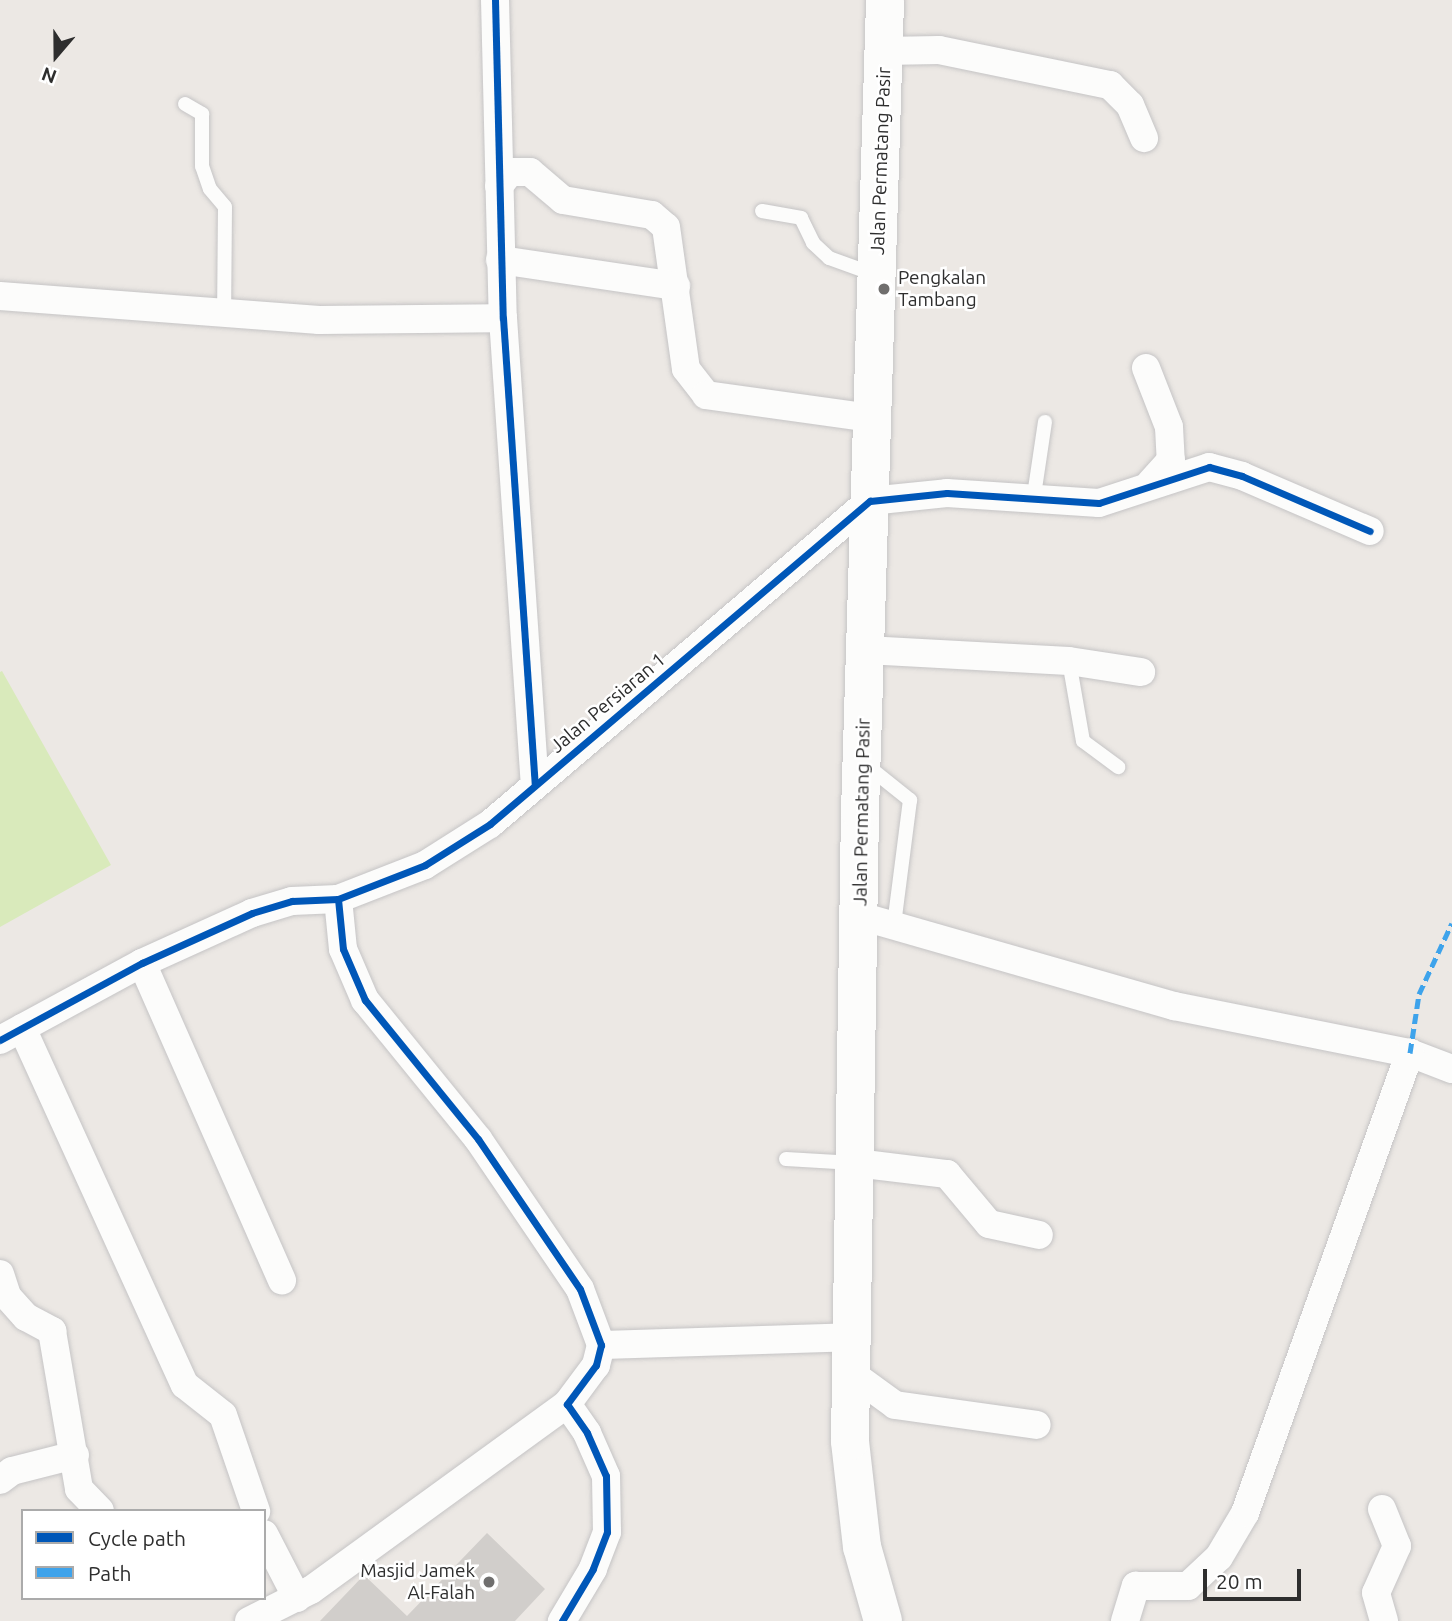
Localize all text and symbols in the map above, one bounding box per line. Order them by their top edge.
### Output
north arrow [21,21,91,91]
text: N [38,63,59,88]
street label: Jalan Permatang Pasir [866,67,896,255]
place label: Pengkalan Tambang [898,267,986,311]
marker: Pengkalan Tambang [876,281,892,297]
street label: Jalan Persiaran 1 [546,648,670,758]
street label: Jalan Permatang Pasir [849,718,875,906]
legend [21,1509,266,1600]
text: Cycle path [88,1526,186,1550]
scale bar [1207,1554,1305,1598]
place label: Masjid Jamek Al-Falah [360,1560,475,1604]
text: Path [88,1561,131,1585]
text: 20 m [1216,1569,1263,1593]
marker: Masjid Jamek Al-Falah [481,1574,497,1590]

